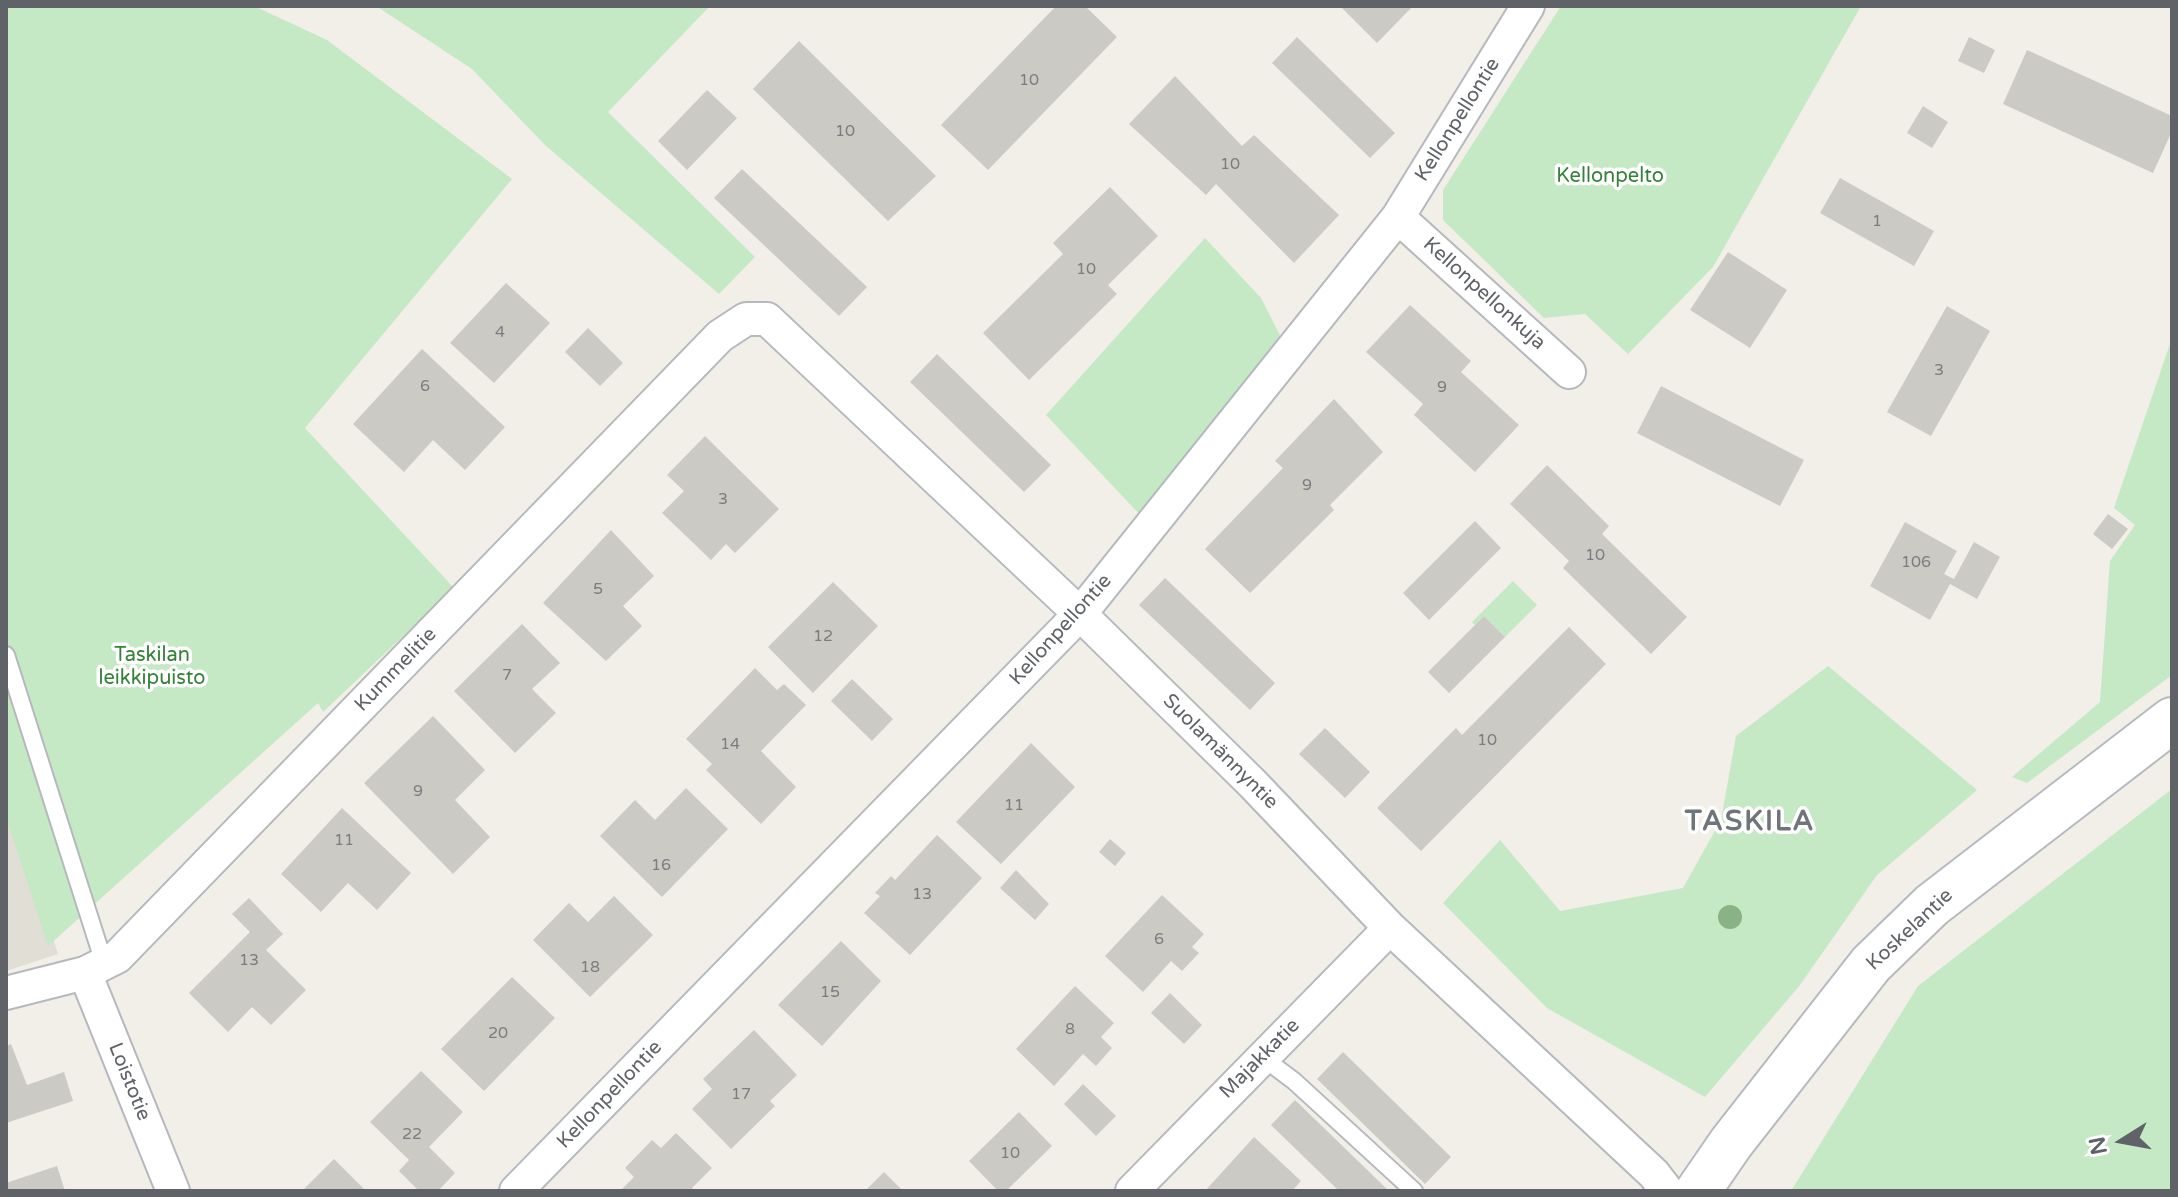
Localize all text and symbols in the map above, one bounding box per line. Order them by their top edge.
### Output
street label: Kellonpellontie [1410,54,1506,186]
house number: 10 [1019,71,1039,91]
house number: 10 [835,122,855,142]
house number: 10 [1220,155,1240,175]
park label: Kellonpelto [1556,165,1664,189]
house number: 1 [1872,212,1882,232]
street label: Kellonpellonkuja [1418,233,1550,355]
house number: 10 [1076,260,1096,280]
house number: 4 [495,323,505,343]
house number: 3 [1934,361,1944,381]
house number: 6 [420,377,430,397]
house number: 9 [1437,378,1447,398]
house number: 9 [1302,476,1312,496]
house number: 3 [718,490,728,510]
house number: 10 [1585,546,1605,566]
house number: 106 [1901,553,1931,573]
street label: Kellonpellontie [1005,570,1117,690]
house number: 5 [593,580,603,600]
street label: Kummelitie [350,623,442,717]
house number: 12 [813,627,833,647]
park label: Taskilan leikkipuisto [98,644,206,691]
house number: 7 [502,666,512,686]
street label: Suolamännyntie [1157,689,1283,815]
house number: 10 [1477,731,1497,751]
house number: 14 [720,735,740,755]
house number: 9 [413,782,423,802]
house number: 11 [1004,796,1024,816]
district label: TASKILA [1685,806,1815,840]
house number: 11 [334,831,354,851]
house number: 16 [651,856,671,876]
street label: Koskelantie [1862,884,1958,976]
house number: 13 [912,885,932,905]
house number: 6 [1154,930,1164,950]
house number: 13 [239,951,259,971]
house number: 18 [580,958,600,978]
house number: 15 [820,983,840,1003]
street label: Majakkatie [1215,1014,1305,1104]
house number: 8 [1065,1020,1075,1040]
house number: 20 [488,1024,508,1044]
street label: Kellonpellontie [552,1036,668,1154]
street label: Loistotie [103,1040,155,1124]
house number: 17 [731,1085,751,1105]
north arrow [2082,1101,2162,1181]
house number: 22 [402,1125,422,1145]
text: N [2084,1134,2113,1157]
house number: 10 [1000,1144,1020,1164]

